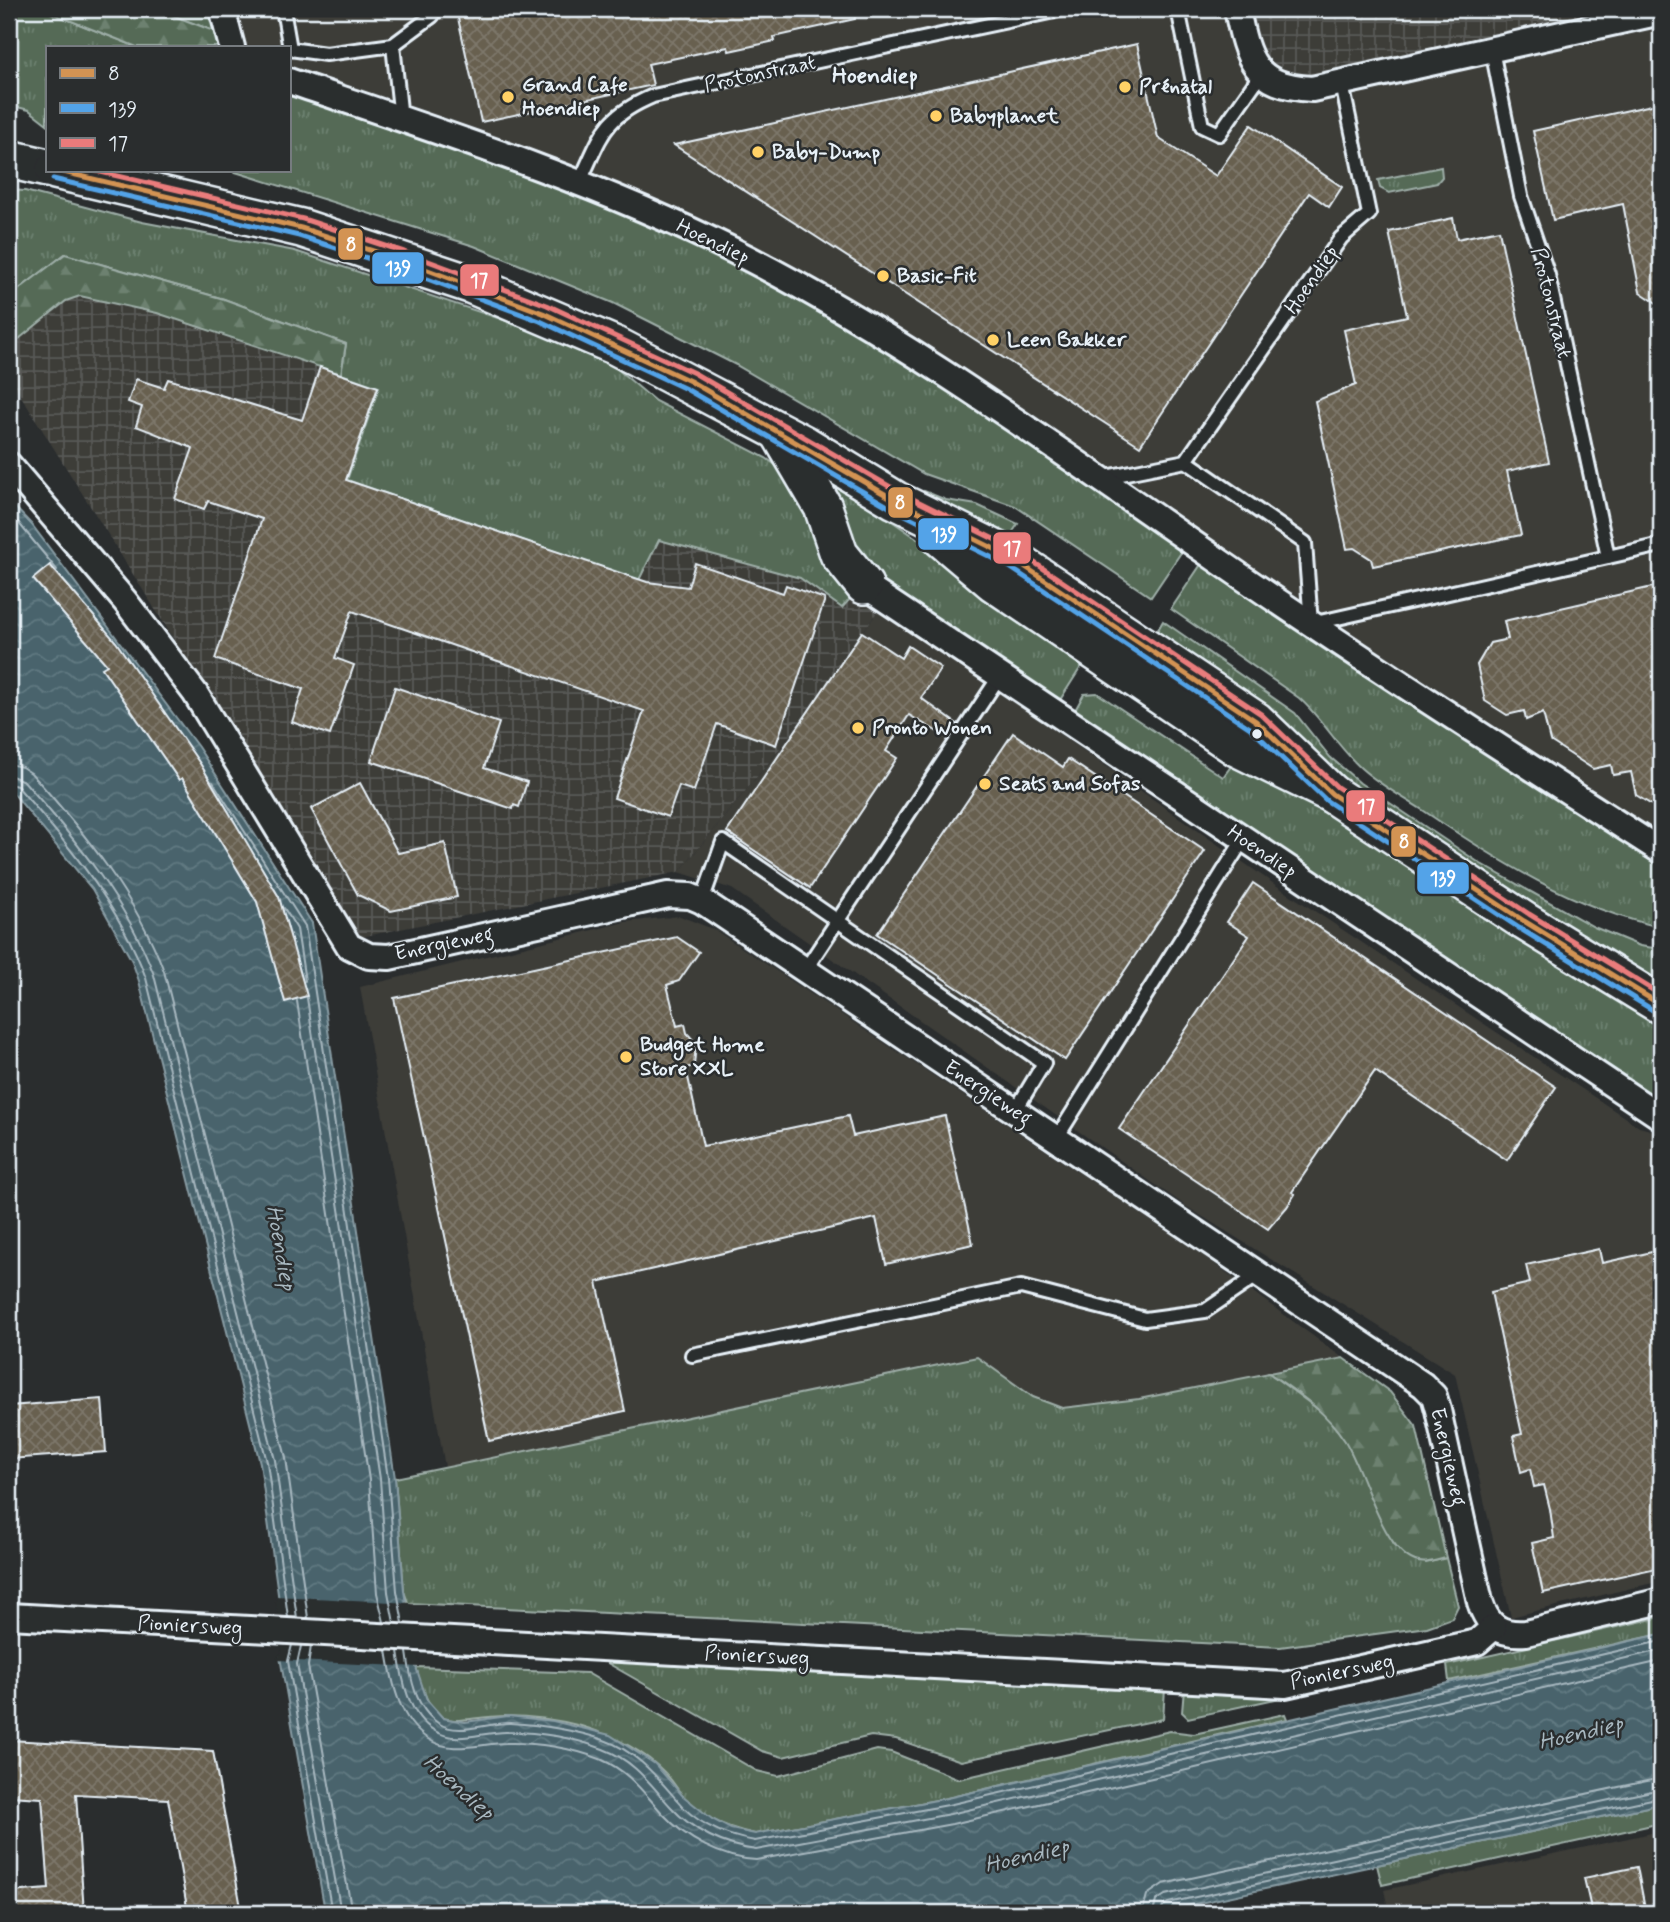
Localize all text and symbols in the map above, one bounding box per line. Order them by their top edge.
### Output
legend [46,46,290,172]
street label: Protonstraat [702,49,818,99]
text: 8 [108,60,120,88]
district label: Hoendiep [832,62,918,92]
place label: Grand Cafe Hoendiep [522,71,628,123]
place label: Prénatal [1139,73,1212,101]
marker: Prénatal [1117,79,1133,95]
marker: Grand Cafe Hoendiep [500,89,516,105]
text: 139 [108,96,137,124]
place label: Babyplanet [950,102,1059,130]
marker: Babyplanet [928,108,944,124]
text: 17 [108,130,128,158]
place label: Baby-Dump [772,138,880,166]
marker: Baby-Dump [750,144,766,160]
street label: Hoendiep [672,212,754,272]
line badge: 8 [337,227,364,261]
text: 8 [346,233,356,258]
street label: Hoendiep [1278,240,1346,320]
street label: Protonstraat [1524,245,1578,361]
line badge: 139 [371,251,425,285]
text: 139 [385,257,411,282]
place label: Basic-Fit [897,262,977,290]
line badge: 17 [459,263,500,297]
marker: Basic-Fit [875,268,891,284]
text: 17 [470,269,488,294]
place label: Leen Bakker [1007,326,1127,354]
marker: Leen Bakker [985,332,1001,348]
line badge: 8 [887,486,914,519]
text: 8 [895,491,905,516]
line badge: 139 [917,517,970,551]
text: 139 [931,523,957,548]
line badge: 17 [992,531,1032,565]
text: 17 [1003,537,1021,562]
place label: Pronto Wonen [872,714,992,742]
marker: Pronto Wonen [850,720,866,736]
unlabelled marker [1250,727,1264,741]
place label: Seats and Sofas [999,770,1141,798]
marker: Seats and Sofas [977,776,993,792]
line badge: 17 [1345,789,1386,823]
text: 17 [1357,795,1375,820]
street label: Hoendiep [1222,818,1302,886]
line badge: 8 [1390,825,1417,858]
text: 8 [1399,830,1409,855]
line badge: 139 [1416,861,1470,895]
text: 139 [1430,867,1456,892]
street label: Energieweg [392,920,496,970]
place label: Budget Home Store XXL [640,1031,765,1083]
marker: Budget Home Store XXL [618,1049,634,1065]
street label: Energieweg [937,1053,1037,1134]
water label: Hoendiep [258,1203,302,1294]
street label: Energieweg [1421,1405,1473,1510]
street label: Pioniersweg [137,1609,243,1644]
street label: Pioniersweg [704,1639,810,1674]
street label: Pioniersweg [1288,1647,1397,1698]
water label: Hoendiep [1536,1710,1627,1758]
water label: Hoendiep [416,1748,501,1828]
water label: Hoendiep [982,1833,1073,1881]

